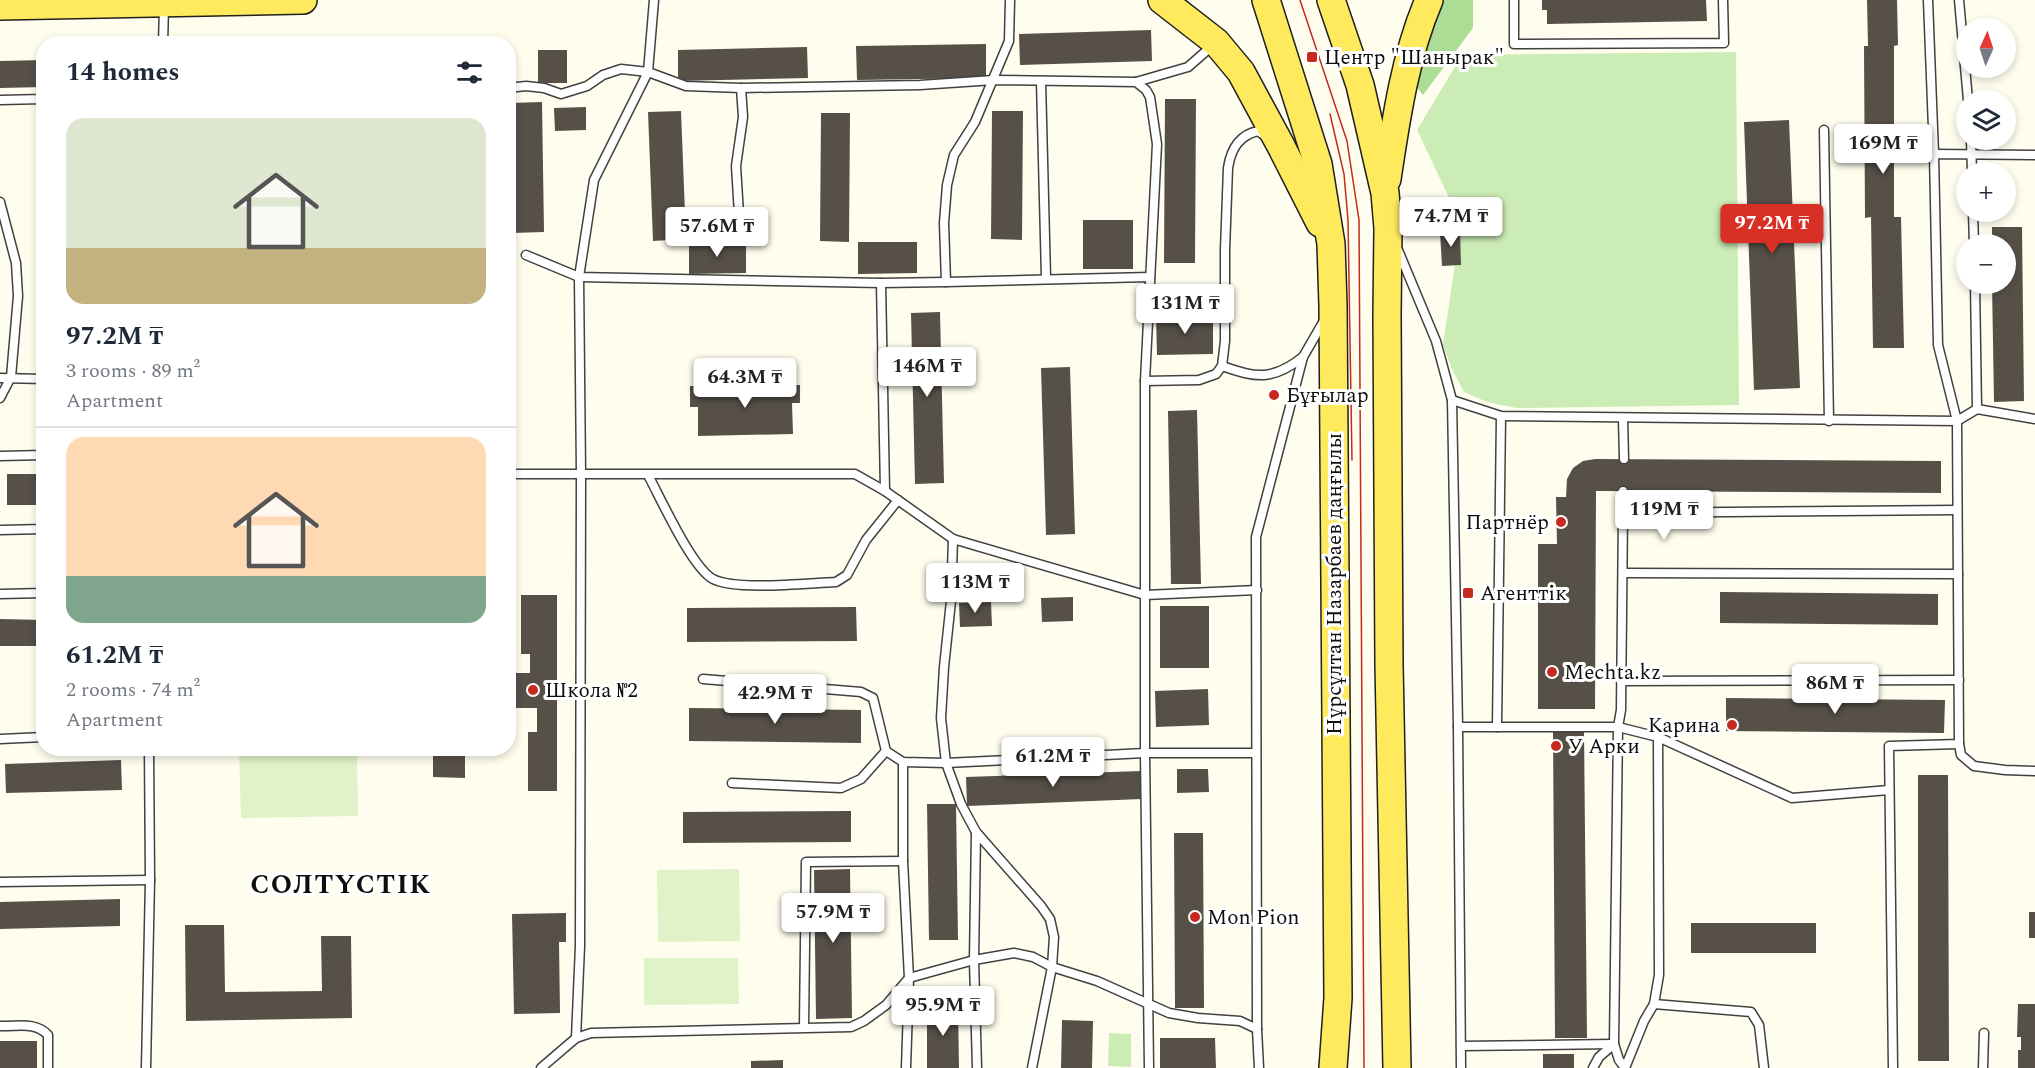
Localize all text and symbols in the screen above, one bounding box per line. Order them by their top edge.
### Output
north arrow [1956,18,2016,78]
map controls [1956,18,2016,294]
place label: Центр "Шанырак" [1324,42,1504,74]
marker: Центр "Шанырак" [1305,50,1319,64]
text: 14 homes [66,52,180,92]
icon: filters [453,56,486,89]
button: layers [1956,90,2016,150]
pin: 169M ₸ [1834,124,1932,175]
text: 169M ₸ [1848,128,1918,158]
icon: home [222,157,330,265]
button: + [1956,162,2016,222]
pin: 74.7M ₸ [1396,197,1506,248]
text: 74.7M ₸ [1413,201,1489,231]
pin: 97.2M ₸ [1717,204,1827,255]
pin: 57.6M ₸ [662,207,772,258]
text: 97.2M ₸ [1734,208,1810,238]
text: 57.6M ₸ [679,211,755,241]
button: − [1956,234,2016,294]
pin: 131M ₸ [1136,284,1234,335]
text: 131M ₸ [1150,288,1220,318]
text: 97.2M ₸ [66,316,164,356]
pin: 146M ₸ [878,347,976,398]
text: 146M ₸ [892,351,962,381]
text: 3 rooms · 89 m² [66,356,200,386]
pin: 64.3M ₸ [690,358,800,409]
text: 64.3M ₸ [707,362,783,392]
place label: Бұғылар [1286,380,1369,412]
text: Apartment [66,386,163,416]
marker: Бұғылар [1267,388,1281,402]
street label: Нұрсұлтан Назарбаев даңғылы [1319,433,1351,735]
icon: home [222,476,330,584]
pin: 119M ₸ [1615,490,1713,541]
text: 119M ₸ [1629,494,1699,524]
place label: Партнёр [1466,507,1549,539]
marker: Партнёр [1554,515,1568,529]
pin: 113M ₸ [926,563,1024,614]
text: 113M ₸ [940,567,1010,597]
place label: Агенттік [1480,578,1567,610]
marker: Агенттік [1461,586,1475,600]
text: 61.2M ₸ [66,635,164,675]
place label: Mechta.kz [1564,657,1661,689]
pin: 86M ₸ [1793,664,1877,715]
marker: Mechta.kz [1545,665,1559,679]
text: 86M ₸ [1806,668,1864,698]
pin: 42.9M ₸ [720,674,830,725]
text: 2 rooms · 74 m² [66,675,200,705]
place label: Школа №2 [545,675,638,707]
text: 42.9M ₸ [737,678,813,708]
marker: Школа №2 [526,683,540,697]
text: Apartment [66,705,163,735]
place label: Карина [1648,710,1721,742]
marker: Карина [1725,718,1739,732]
place label: У Арки [1568,731,1640,763]
pin: 61.2M ₸ [998,737,1108,788]
marker: У Арки [1549,739,1563,753]
text: 61.2M ₸ [1015,741,1091,771]
district label: СОЛТҮСТІК [250,864,432,906]
pin: 57.9M ₸ [778,893,888,944]
text: 57.9M ₸ [795,897,871,927]
place label: Mon Pion [1207,902,1299,934]
marker: Mon Pion [1188,910,1202,924]
pin: 95.9M ₸ [888,986,998,1037]
text: 95.9M ₸ [905,990,981,1020]

